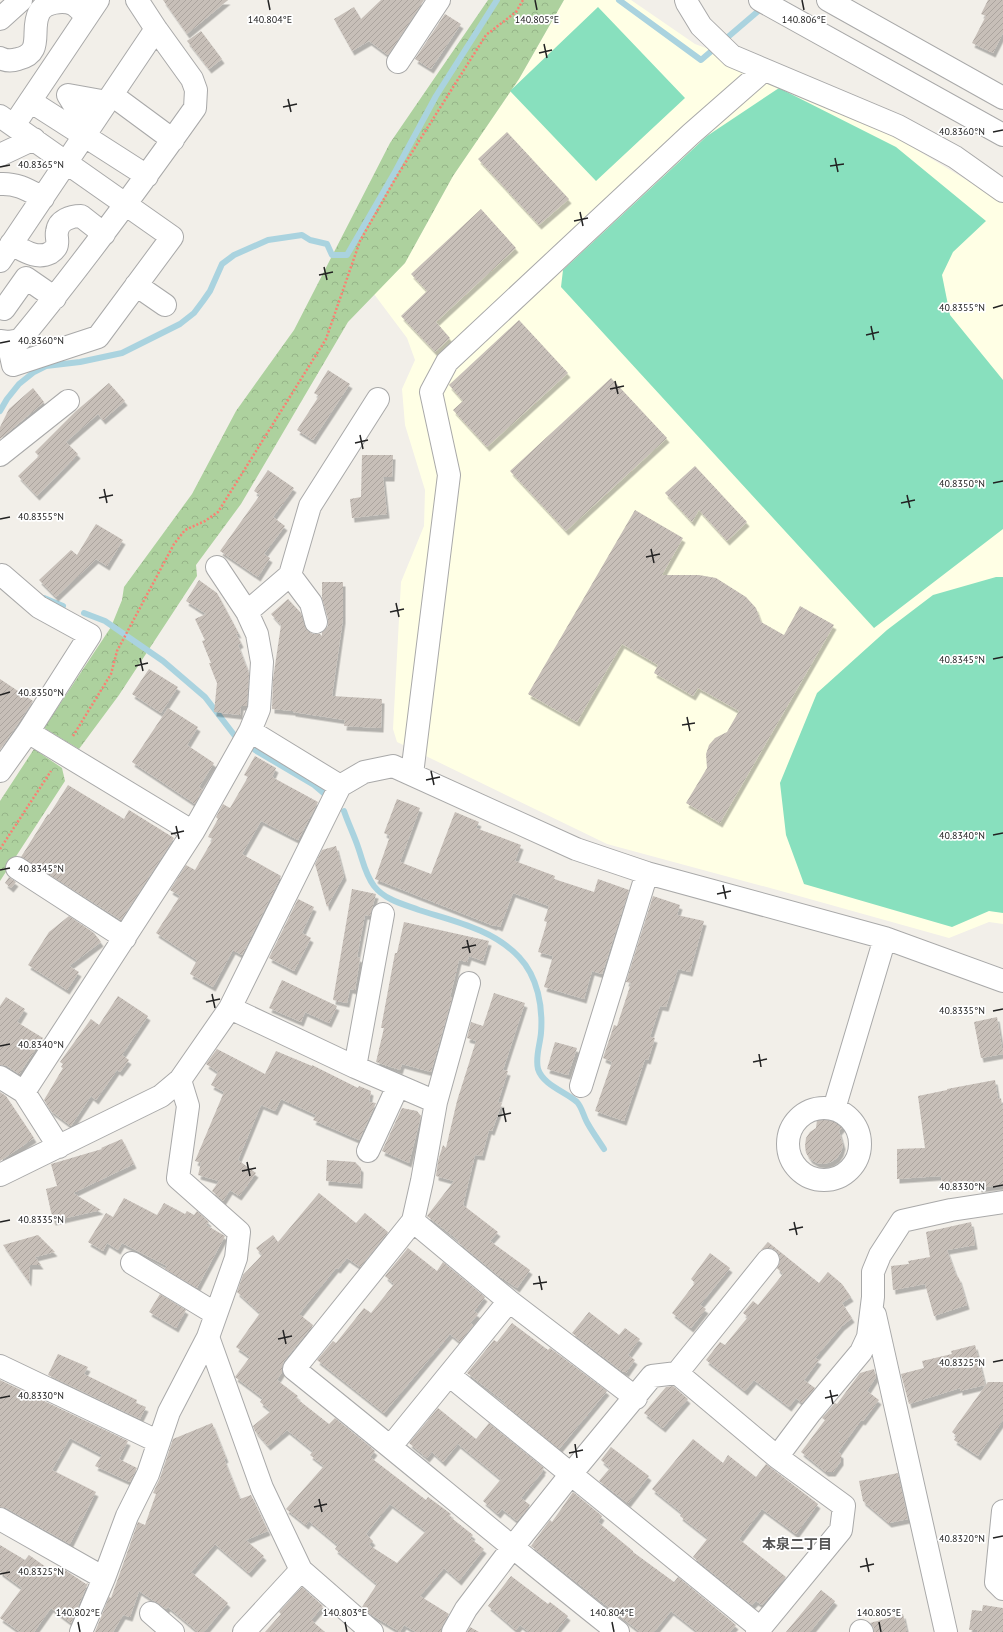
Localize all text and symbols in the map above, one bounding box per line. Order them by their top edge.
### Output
text: 140.804°E [248,13,292,26]
text: 140.805°E [515,13,559,26]
text: 140.806°E [782,13,826,26]
text: 40.8360°N [939,125,985,138]
text: 40.8365°N [18,158,64,171]
text: 40.8355°N [939,301,985,314]
text: 40.8360°N [18,334,64,347]
text: 40.8350°N [939,477,985,490]
text: 40.8355°N [18,510,64,523]
text: 40.8345°N [939,653,985,666]
text: 40.8350°N [18,686,64,699]
text: 40.8340°N [939,829,985,842]
text: 40.8345°N [18,862,64,875]
text: 40.8335°N [939,1004,985,1017]
text: 40.8340°N [18,1038,64,1051]
text: 40.8330°N [939,1180,985,1193]
text: 40.8335°N [18,1213,64,1226]
text: 40.8325°N [939,1356,985,1369]
text: 40.8330°N [18,1389,64,1402]
text: 40.8320°N [939,1532,985,1545]
district label: 本泉二丁目 [762,1535,832,1553]
text: 40.8325°N [18,1565,64,1578]
text: 140.802°E [56,1606,100,1619]
text: 140.803°E [323,1606,367,1619]
text: 140.804°E [590,1606,634,1619]
text: 140.805°E [857,1606,901,1619]

